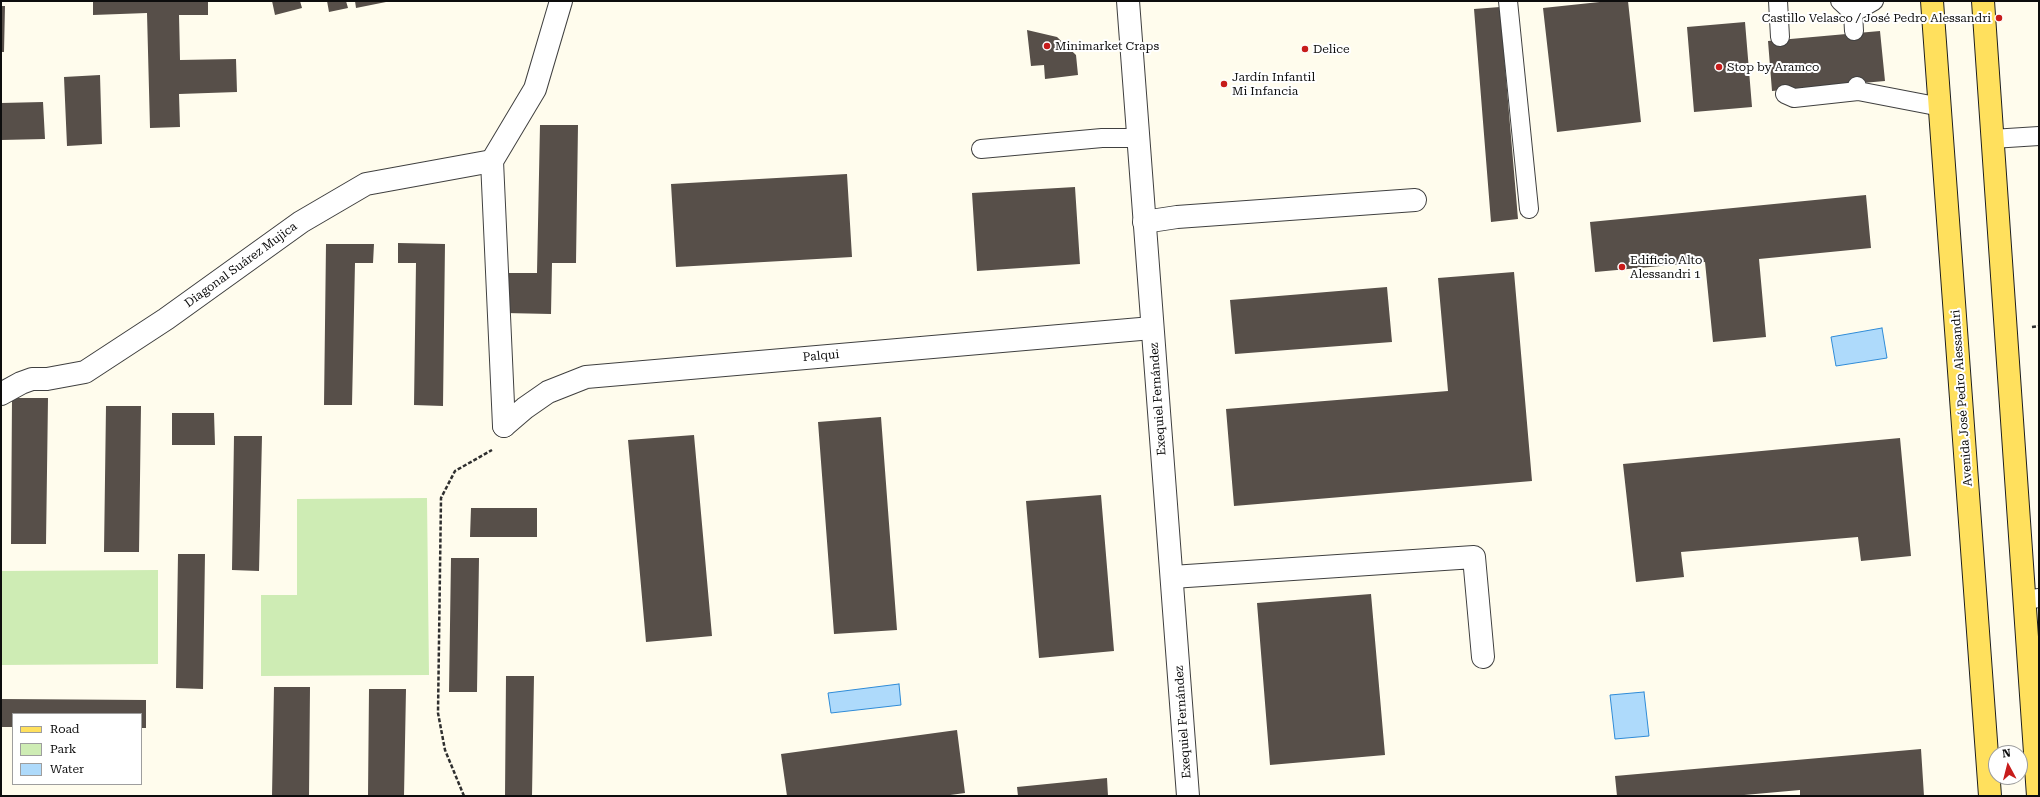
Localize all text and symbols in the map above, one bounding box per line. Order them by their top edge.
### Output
place label: Castillo Velasco / José Pedro Alessandri [1762,11,1991,25]
marker: Castillo Velasco / José Pedro Alessandri [1994,13,2004,23]
place label: Minimarket Craps [1055,39,1159,53]
marker: Minimarket Craps [1042,41,1052,51]
place label: Delice [1313,42,1350,56]
marker: Delice [1300,44,1310,54]
place label: Stop by Aramco [1727,60,1819,74]
marker: Stop by Aramco [1714,62,1724,72]
place label: Jardín Infantil Mi Infancia [1232,70,1315,98]
marker: Jardín Infantil Mi Infancia [1219,79,1229,89]
street label: Diagonal Suárez Mujica [182,219,300,311]
place label: Edificio Alto Alessandri 1 [1630,253,1702,281]
marker: Edificio Alto Alessandri 1 [1617,262,1627,272]
street label: Avenida José Pedro Alessandri [1949,309,1975,487]
street label: Exequiel Fernández [1147,342,1169,456]
street label: Palqui [802,347,840,365]
street label: Exequiel Fernández [1172,665,1194,779]
legend [12,713,142,785]
text: Road [50,722,79,736]
text: Park [50,742,76,756]
north arrow [1988,745,2028,785]
text: N [2002,747,2012,761]
text: Water [50,762,84,776]

